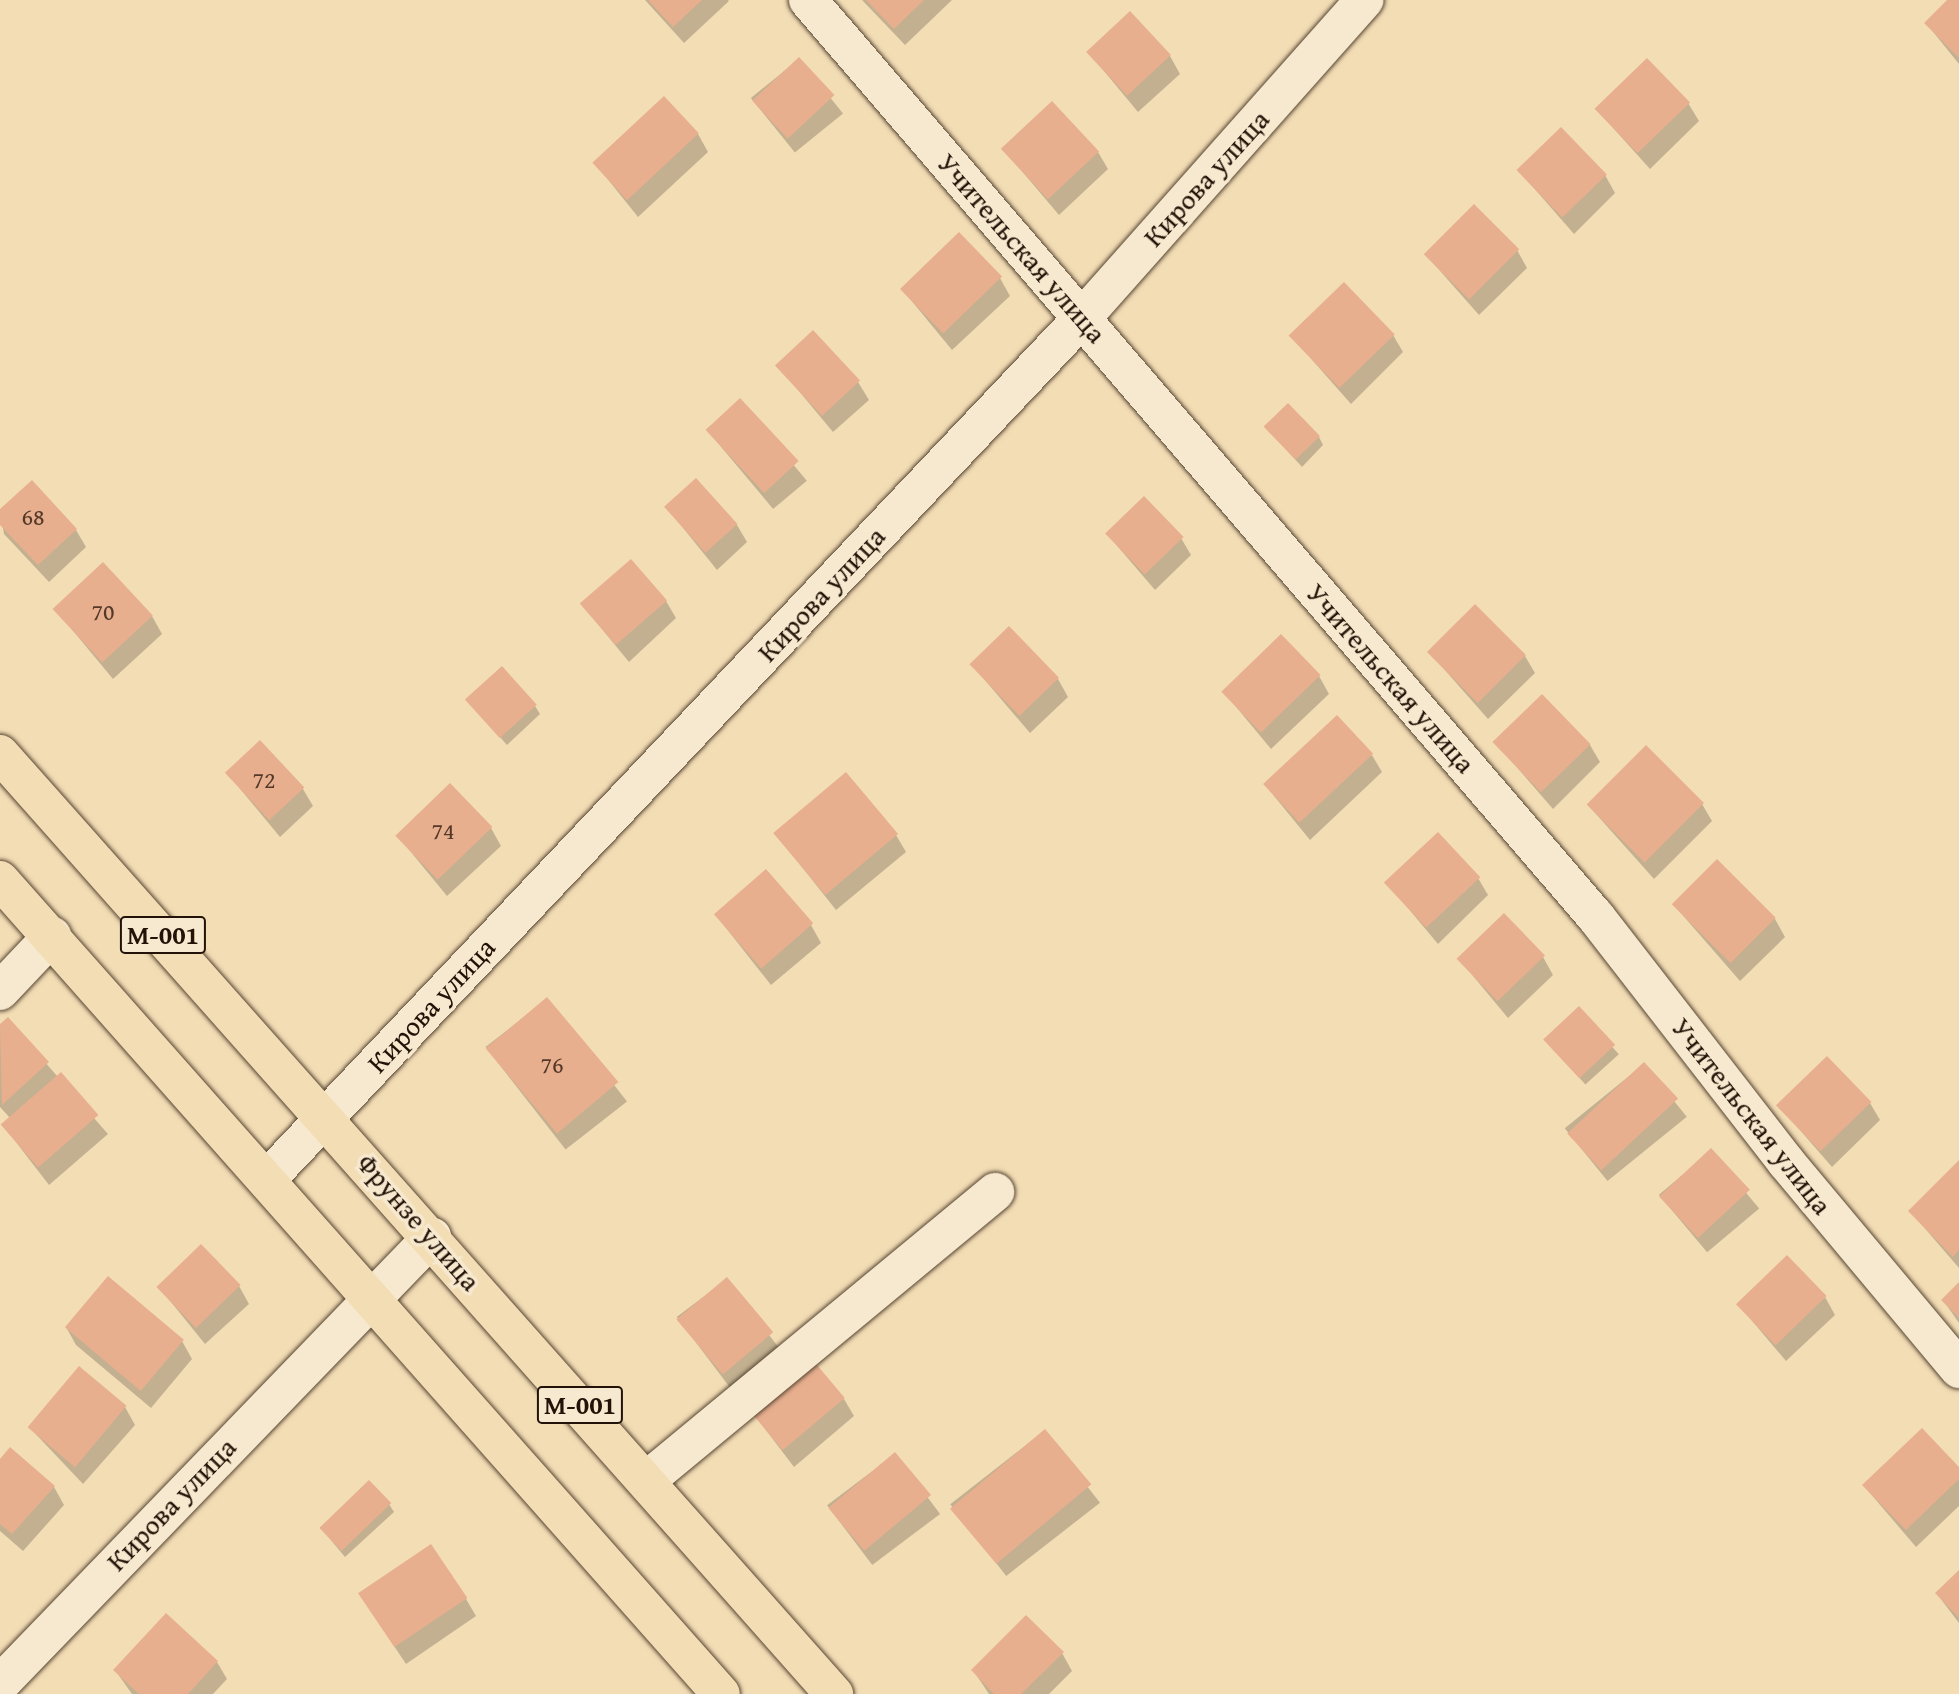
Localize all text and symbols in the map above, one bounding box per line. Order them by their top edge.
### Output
street label: Кирова улица [1136,103,1276,253]
street label: Учительская улица [930,146,1114,350]
house number: 68 [21,503,45,531]
street label: Кирова улица [750,520,892,668]
street label: Учительская улица [1299,576,1483,780]
house number: 70 [91,598,115,626]
house number: 72 [252,766,276,794]
house number: 74 [431,817,455,845]
road number: M-001 [119,912,207,958]
street label: Кирова улица [360,931,502,1079]
street label: Учительская улица [1665,1011,1839,1221]
house number: 76 [540,1051,564,1079]
street label: Фрунзе улица [350,1147,488,1297]
road number: M-001 [536,1382,624,1428]
street label: Кирова улица [99,1430,243,1578]

